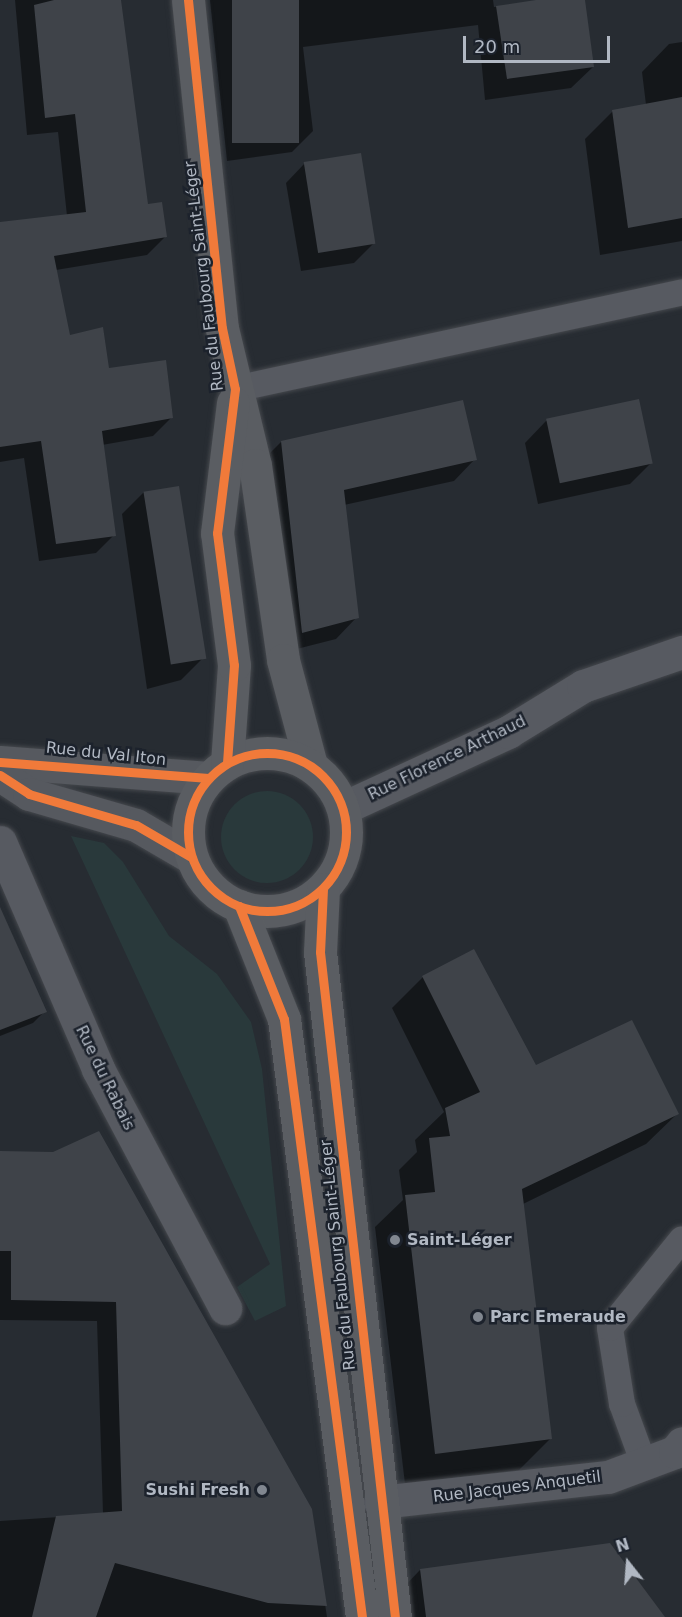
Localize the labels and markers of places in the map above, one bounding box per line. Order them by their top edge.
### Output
place label: Saint-Léger [407,1230,512,1250]
marker: Saint-Léger [388,1233,402,1247]
place label: Parc Emeraude [490,1307,626,1327]
marker: Parc Emeraude [471,1310,485,1324]
place label: Sushi Fresh [146,1480,250,1500]
marker: Sushi Fresh [255,1483,269,1497]

